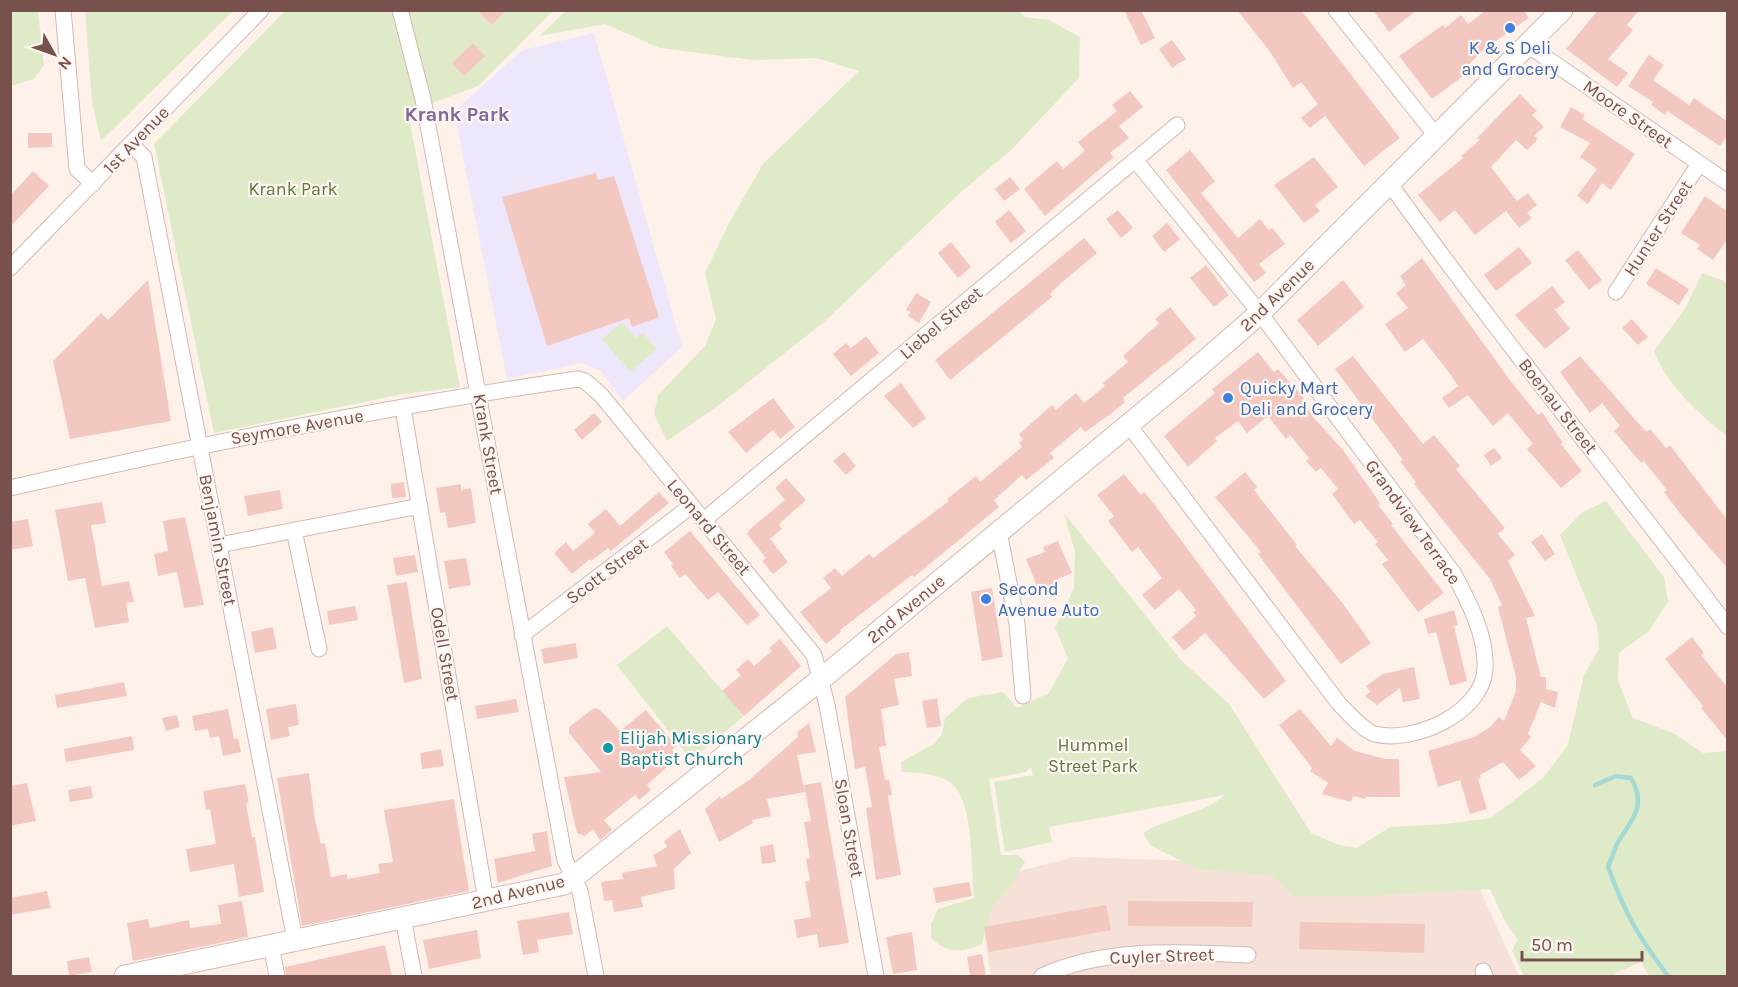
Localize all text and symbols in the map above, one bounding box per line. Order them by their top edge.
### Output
marker: K & S Deli and Grocery [1503,21,1517,35]
north arrow [24,24,84,84]
place label: K & S Deli and Grocery [1461,37,1559,80]
text: N [54,53,76,74]
street label: Moore Street [1579,75,1677,153]
street label: 1st Avenue [98,102,174,178]
district label: Krank Park [405,103,510,126]
street label: Hunter Street [1619,176,1697,280]
park label: Krank Park [248,178,338,200]
street label: 2nd Avenue [1235,254,1319,336]
street label: Liebel Street [895,282,987,364]
street label: Boenau Street [1514,354,1602,459]
place label: Quicky Mart Deli and Grocery [1240,377,1373,420]
marker: Quicky Mart Deli and Grocery [1221,391,1235,405]
street label: Krank Street [468,392,508,496]
street label: Seymore Avenue [229,404,365,450]
street label: Grandview Terrace [1360,455,1466,589]
street label: Benjamin Street [194,472,242,608]
street label: Leonard Street [662,474,756,580]
street label: Scott Street [562,533,653,609]
street label: 2nd Avenue [862,570,950,648]
place label: Second Avenue Auto [998,578,1099,621]
marker: Second Avenue Auto [979,592,993,606]
street label: Odell Street [426,605,464,703]
place label: Elijah Missionary Baptist Church [620,727,762,770]
park label: Hummel Street Park [1048,734,1138,777]
marker: Elijah Missionary Baptist Church [601,741,615,755]
street label: Sloan Street [829,777,869,879]
street label: 2nd Avenue [469,870,567,914]
scale bar [1522,924,1642,962]
text: 50 m [1531,934,1573,956]
street label: Cuyler Street [1109,943,1215,969]

